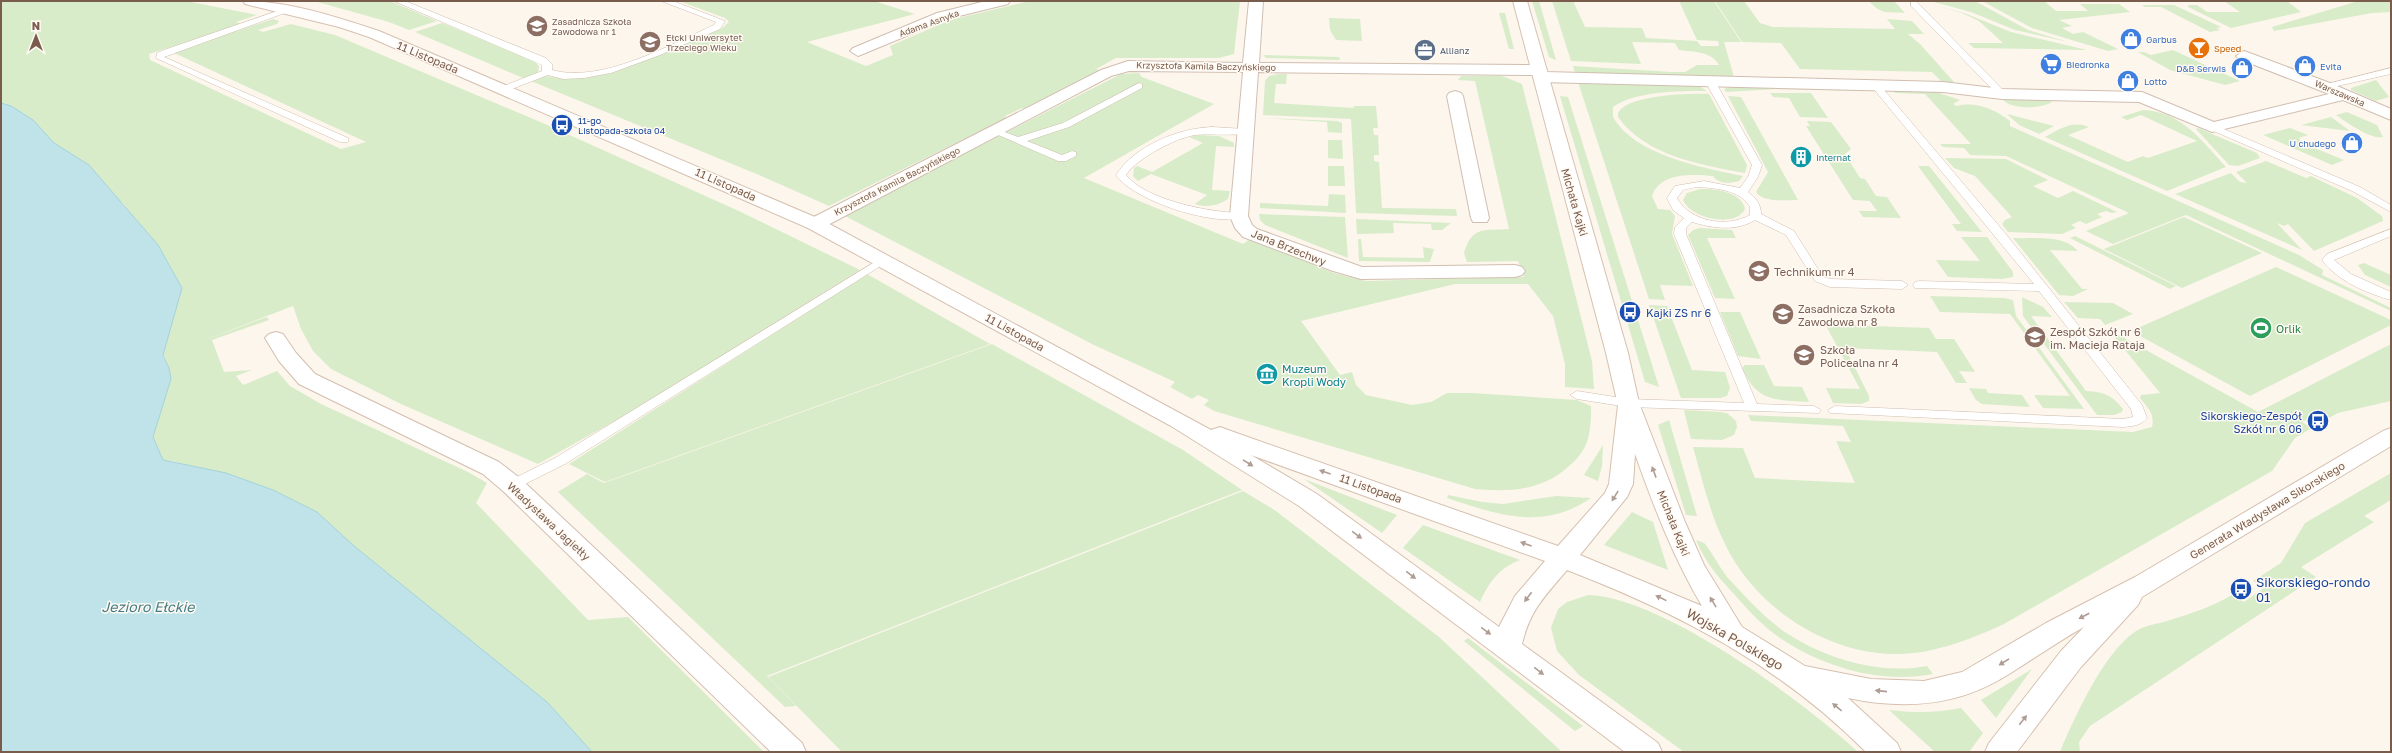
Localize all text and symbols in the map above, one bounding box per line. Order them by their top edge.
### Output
street label: Adama Asnyka [897,7,961,39]
school or university icon: Zasadnicza Szkoła Zawodowa nr 1 [524,13,550,39]
north arrow [16,16,56,56]
place label: Zasadnicza Szkoła Zawodowa nr 1 [552,16,631,37]
text: N [32,19,40,32]
shop icon: Garbus [2118,26,2144,52]
school or university icon: Ełcki Uniwersytet Trzeciego Wieku [637,29,663,55]
place label: Ełcki Uniwersytet Trzeciego Wieku [666,32,742,53]
place label: Garbus [2146,34,2177,45]
bar icon: Speed [2186,35,2212,61]
office icon: Allianz [1412,37,1438,63]
street label: 11 Listopada [395,38,461,76]
place label: Speed [2214,43,2241,54]
place label: Allianz [1440,45,1470,56]
supermarket icon: Biedronka [2038,51,2064,77]
shop icon: Evita [2292,53,2318,79]
shop icon: D&B Serwis [2229,55,2255,81]
street label: Krzysztofa Kamila Baczyńskiego [1136,59,1276,73]
place label: Biedronka [2066,59,2110,70]
place label: Evita [2320,61,2342,72]
place label: D&B Serwis [2176,63,2226,74]
shop icon: Lotto [2115,68,2141,94]
place label: Lotto [2144,76,2167,87]
street label: Warszawska [2313,78,2367,108]
bus stop icon: 11-go Listopada-szkoła 04 [549,112,575,138]
place label: 11-go Listopada-szkoła 04 [578,115,666,136]
shop icon: U chudego [2339,130,2365,156]
place label: U chudego [2290,138,2336,149]
street label: Krzysztofa Kamila Baczyńskiego [832,144,962,218]
building icon: Internat [1788,144,1814,170]
place label: Internat [1816,152,1851,163]
street label: 11 Listopada [693,165,759,203]
street label: Michała Kajki [1559,167,1591,237]
street label: Jana Brzechwy [1250,226,1328,268]
school or university icon: Technikum nr 4 [1746,258,1772,284]
place label: Technikum nr 4 [1774,265,1855,278]
bus stop icon: Kajki ZS nr 6 [1617,299,1643,325]
school or university icon: Zasadnicza Szkoła Zawodowa nr 8 [1770,301,1796,327]
place label: Zasadnicza Szkoła Zawodowa nr 8 [1798,302,1895,328]
place label: Kajki ZS nr 6 [1646,306,1712,319]
street label: 11 Listopada [983,310,1047,354]
sports icon: Orlik [2248,315,2274,341]
place label: Orlik [2276,322,2301,335]
school or university icon: Zespół Szkół nr 6 im. Macieja Rataja [2022,324,2048,350]
place label: Zespół Szkół nr 6 im. Macieja Rataja [2050,325,2145,351]
school or university icon: Szkoła Policealna nr 4 [1791,342,1817,368]
place label: Szkoła Policealna nr 4 [1820,343,1899,369]
museum icon: Muzeum Kropli Wody [1254,361,1280,387]
place label: Muzeum Kropli Wody [1282,362,1346,388]
bus stop icon: Sikorskiego-Zespół Szkół nr 6 06 [2305,408,2331,434]
place label: Sikorskiego-Zespół Szkół nr 6 06 [2200,409,2302,435]
street label: Generała Władysława Sikorskiego [2187,458,2347,562]
one-way arrow [1242,460,1254,467]
one-way arrow [1650,465,1656,477]
one-way arrow [1319,469,1331,475]
street label: 11 Listopada [1338,471,1404,505]
street label: Władysława Jagiełły [505,479,593,563]
street label: Michała Kajki [1655,488,1693,558]
one-way arrow [1611,490,1618,502]
one-way arrow [1351,531,1362,539]
one-way arrow [1520,541,1532,547]
one-way arrow [1405,571,1416,579]
place label: Sikorskiego-rondo 01 [2256,574,2370,605]
bus stop icon: Sikorskiego-rondo 01 [2228,576,2254,602]
one-way arrow [1524,592,1532,603]
one-way arrow [1656,595,1667,601]
one-way arrow [1710,596,1717,608]
water label: Jezioro Ełckie [102,598,195,615]
street label: Wojska Polskiego [1684,605,1787,673]
one-way arrow [2078,612,2090,619]
one-way arrow [1481,627,1491,635]
one-way arrow [1998,658,2010,665]
one-way arrow [1534,667,1545,675]
one-way arrow [1875,688,1887,695]
one-way arrow [1831,702,1842,711]
one-way arrow [2019,715,2027,726]

